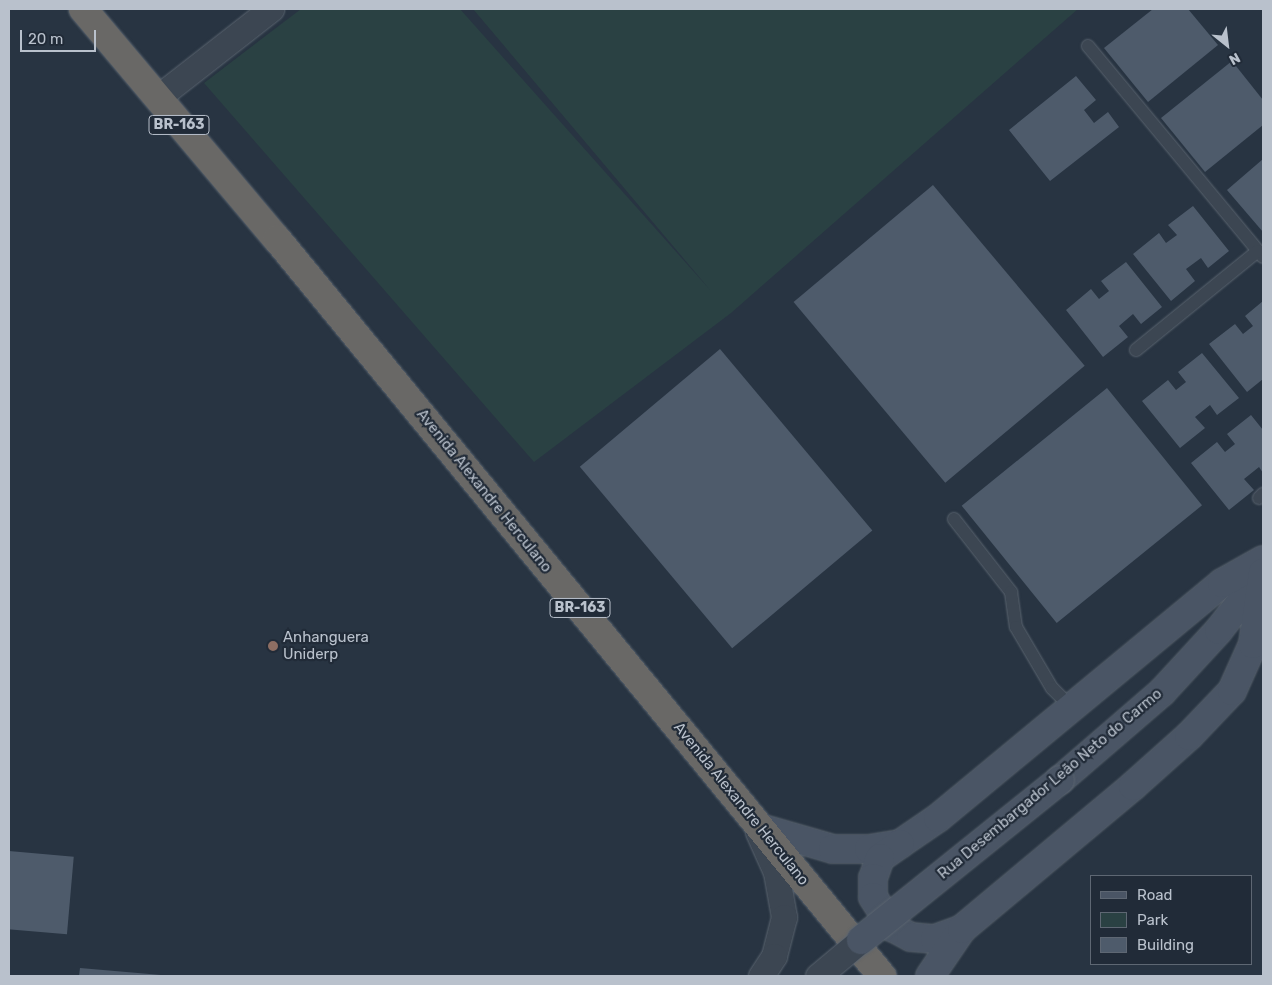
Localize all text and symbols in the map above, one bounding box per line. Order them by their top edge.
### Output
scale bar [22,20,99,52]
north arrow [1202,20,1252,70]
text: 20 m [28,30,63,48]
text: N [1226,49,1243,68]
road number: BR-163 [148,114,210,136]
street label: Avenida Alexandre Herculano [412,406,556,576]
road number: BR-163 [549,596,611,620]
place label: Anhanguera Uniderp [283,628,369,663]
marker: Anhanguera Uniderp [267,640,279,652]
street label: Rua Desembargador Leão Neto do Carmo [934,685,1166,883]
street label: Avenida Alexandre Herculano [669,719,813,889]
legend [1090,875,1252,965]
text: Road [1137,886,1173,904]
text: Park [1137,911,1168,929]
text: Building [1137,936,1194,954]

